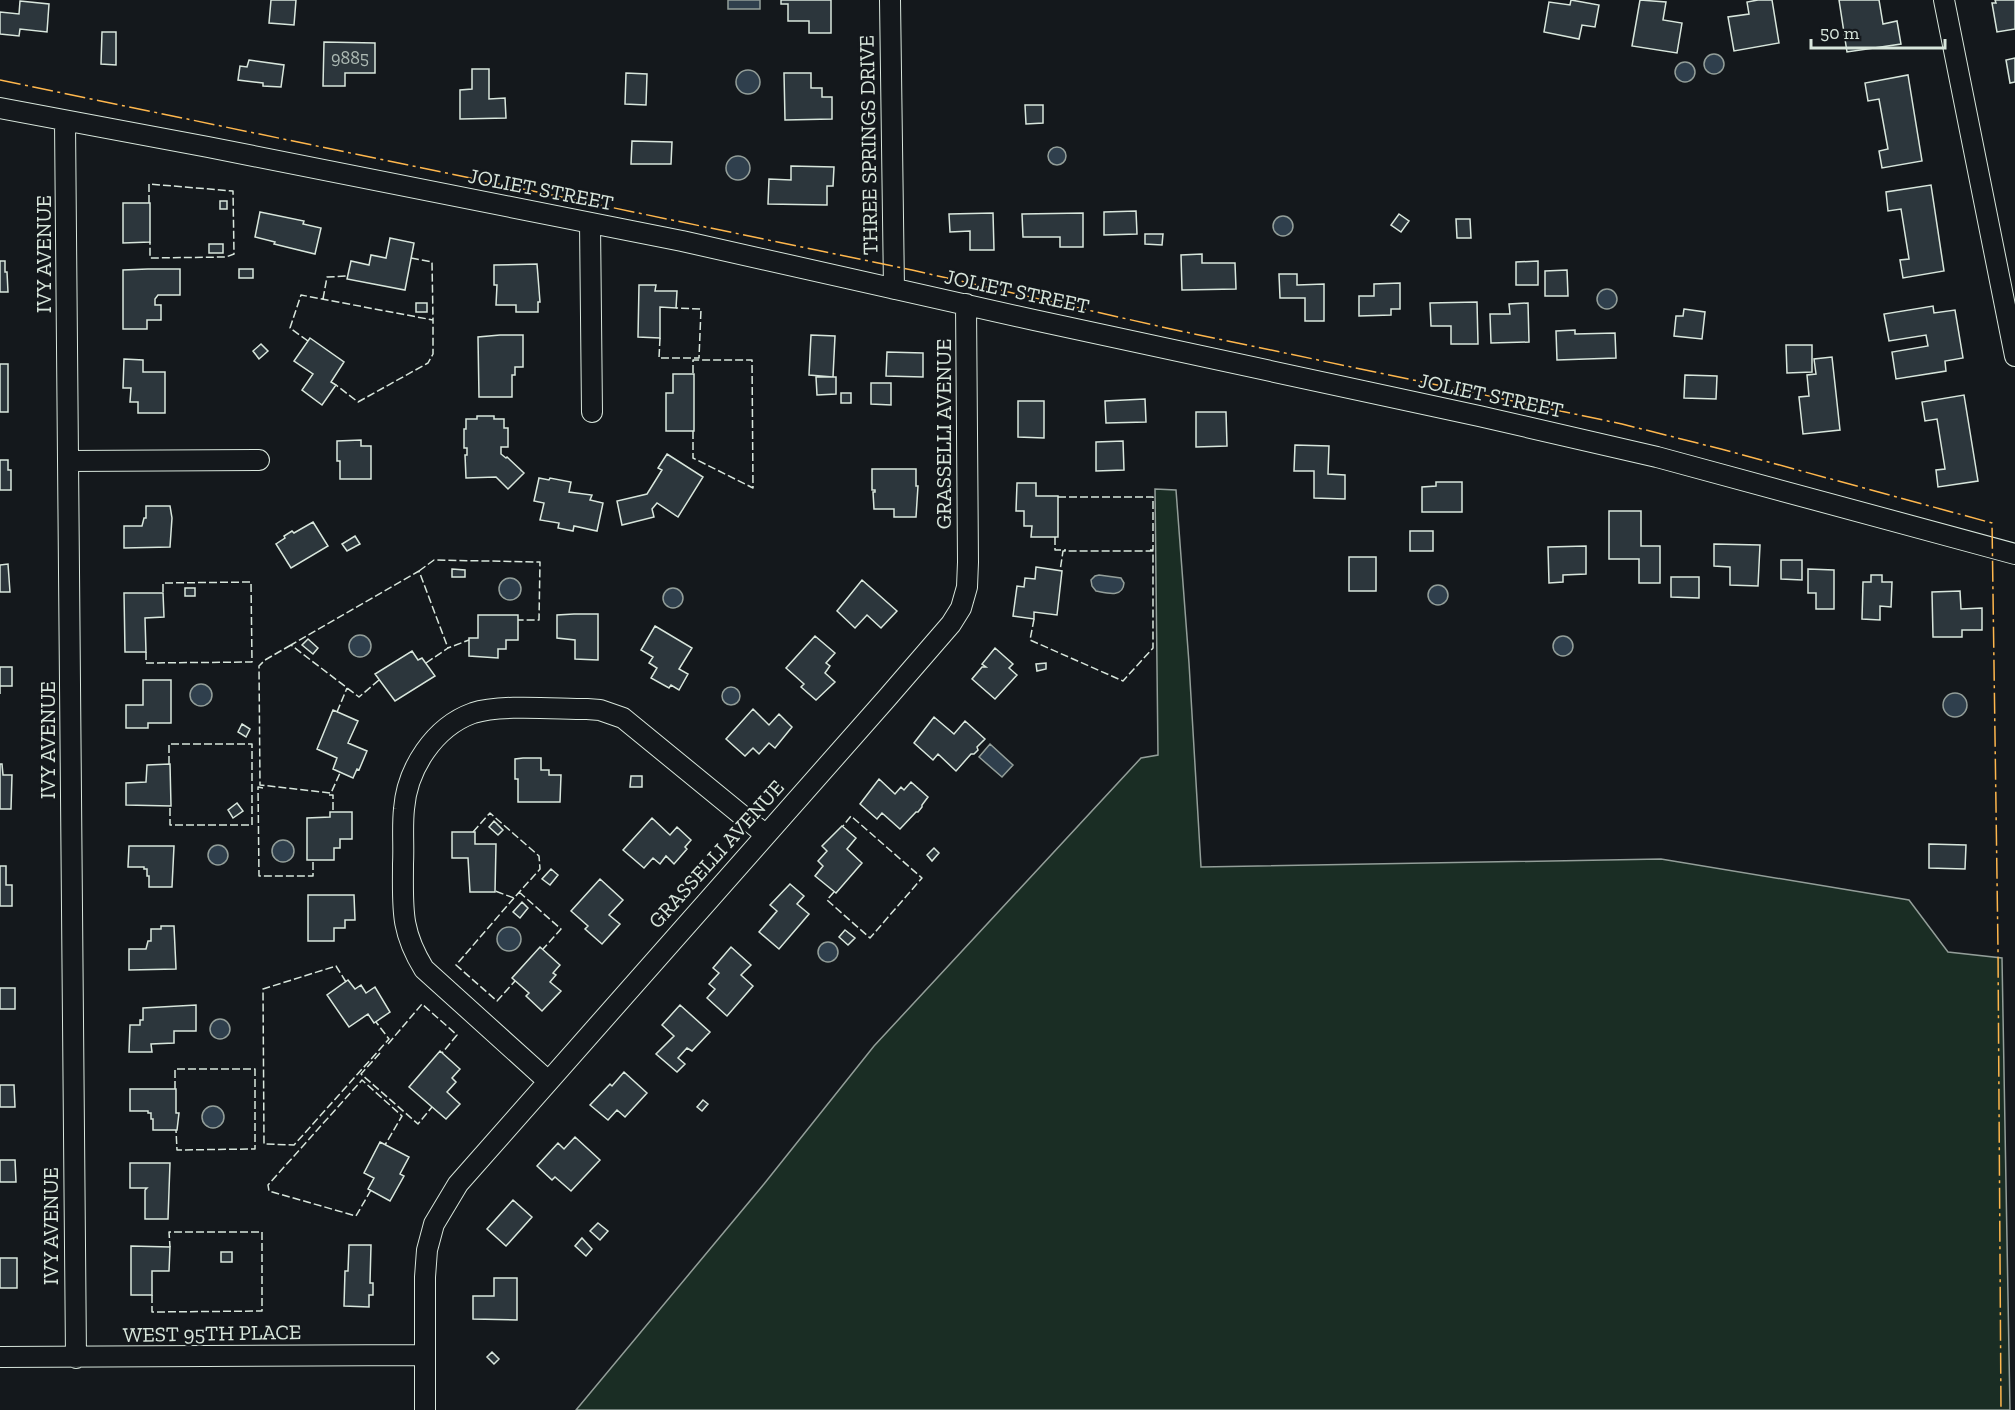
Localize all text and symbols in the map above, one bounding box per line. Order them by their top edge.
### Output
scale bar [1811,12,1944,50]
text: 50 m [1820,22,1860,44]
street label: THREE SPRINGS DRIVE [854,35,882,255]
house number: 9885 [331,47,369,69]
street label: JOLIET STREET [466,163,616,215]
street label: IVY AVENUE [31,195,56,313]
street label: JOLIET STREET [942,263,1092,319]
street label: GRASSELLI AVENUE [931,339,956,529]
street label: JOLIET STREET [1416,367,1566,423]
street label: IVY AVENUE [35,681,60,799]
street label: GRASSELLI AVENUE [643,775,789,933]
street label: IVY AVENUE [38,1167,63,1285]
street label: WEST 95TH PLACE [123,1319,301,1347]

